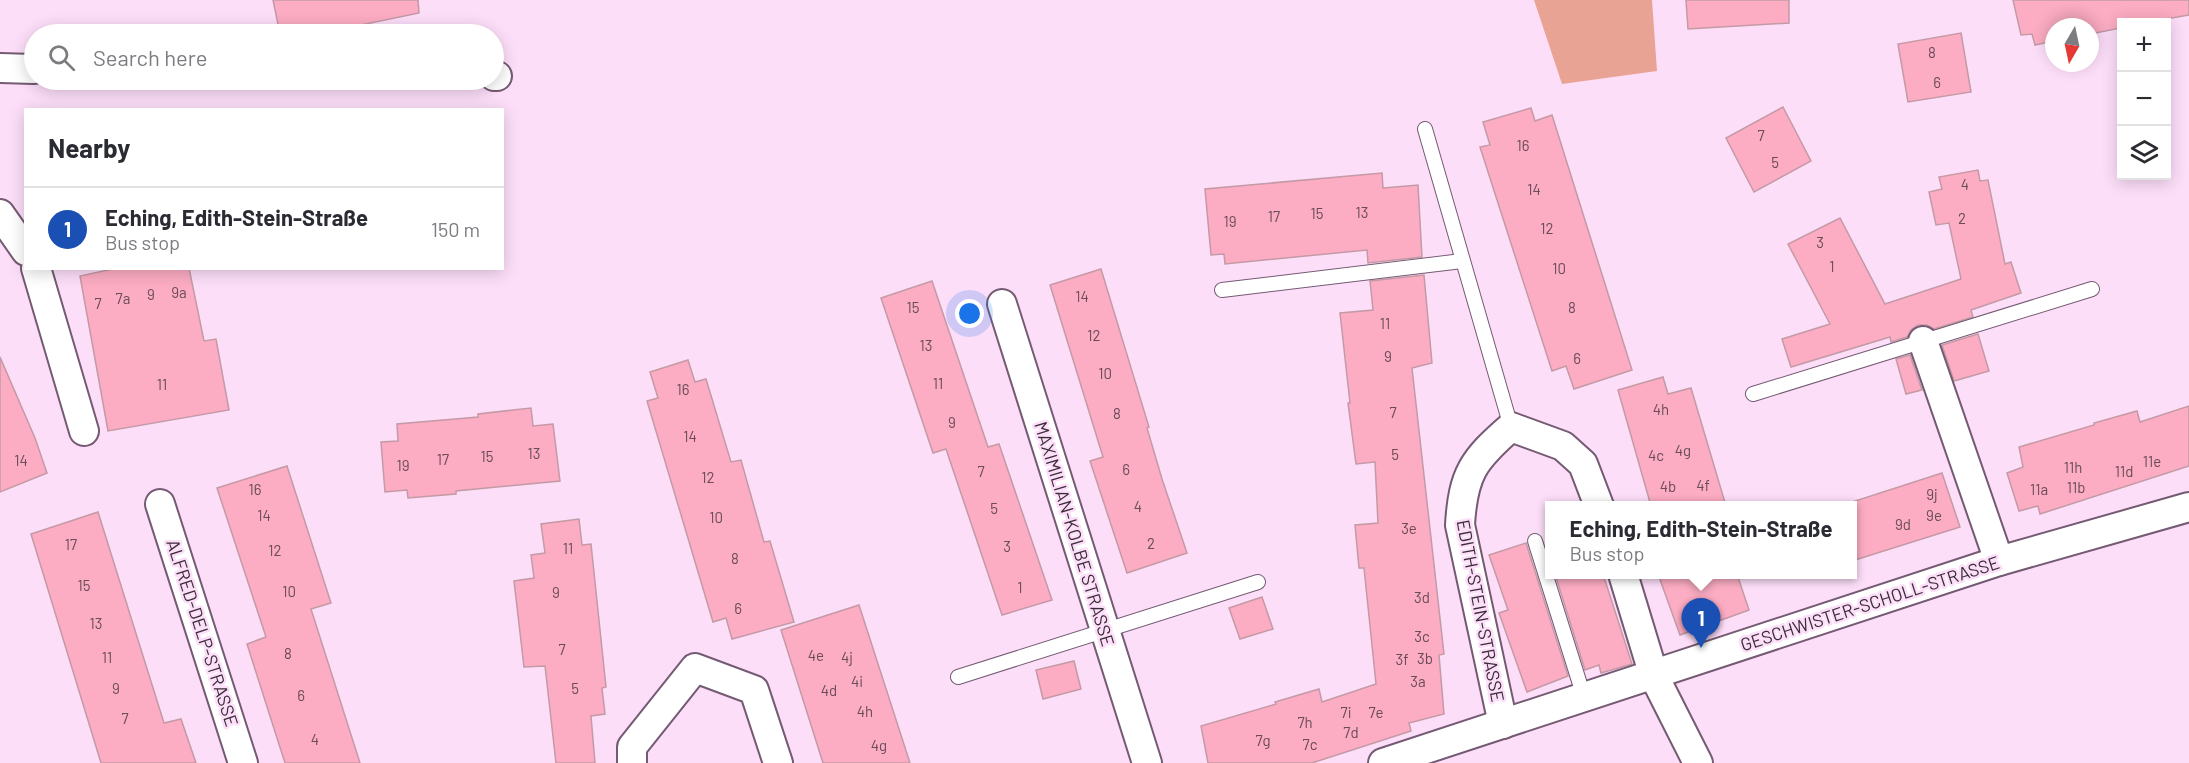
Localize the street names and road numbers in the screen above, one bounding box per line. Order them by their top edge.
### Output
street label: MAXIMILIAN-KOLBE STRASSE [1030,419,1120,649]
street label: EDITH-STEIN-STRASSE [1453,518,1509,704]
street label: ALFRED-DELP-STRASSE [162,536,244,729]
street label: GESCHWISTER-SCHOLL-STRASSE [1737,551,2002,655]

